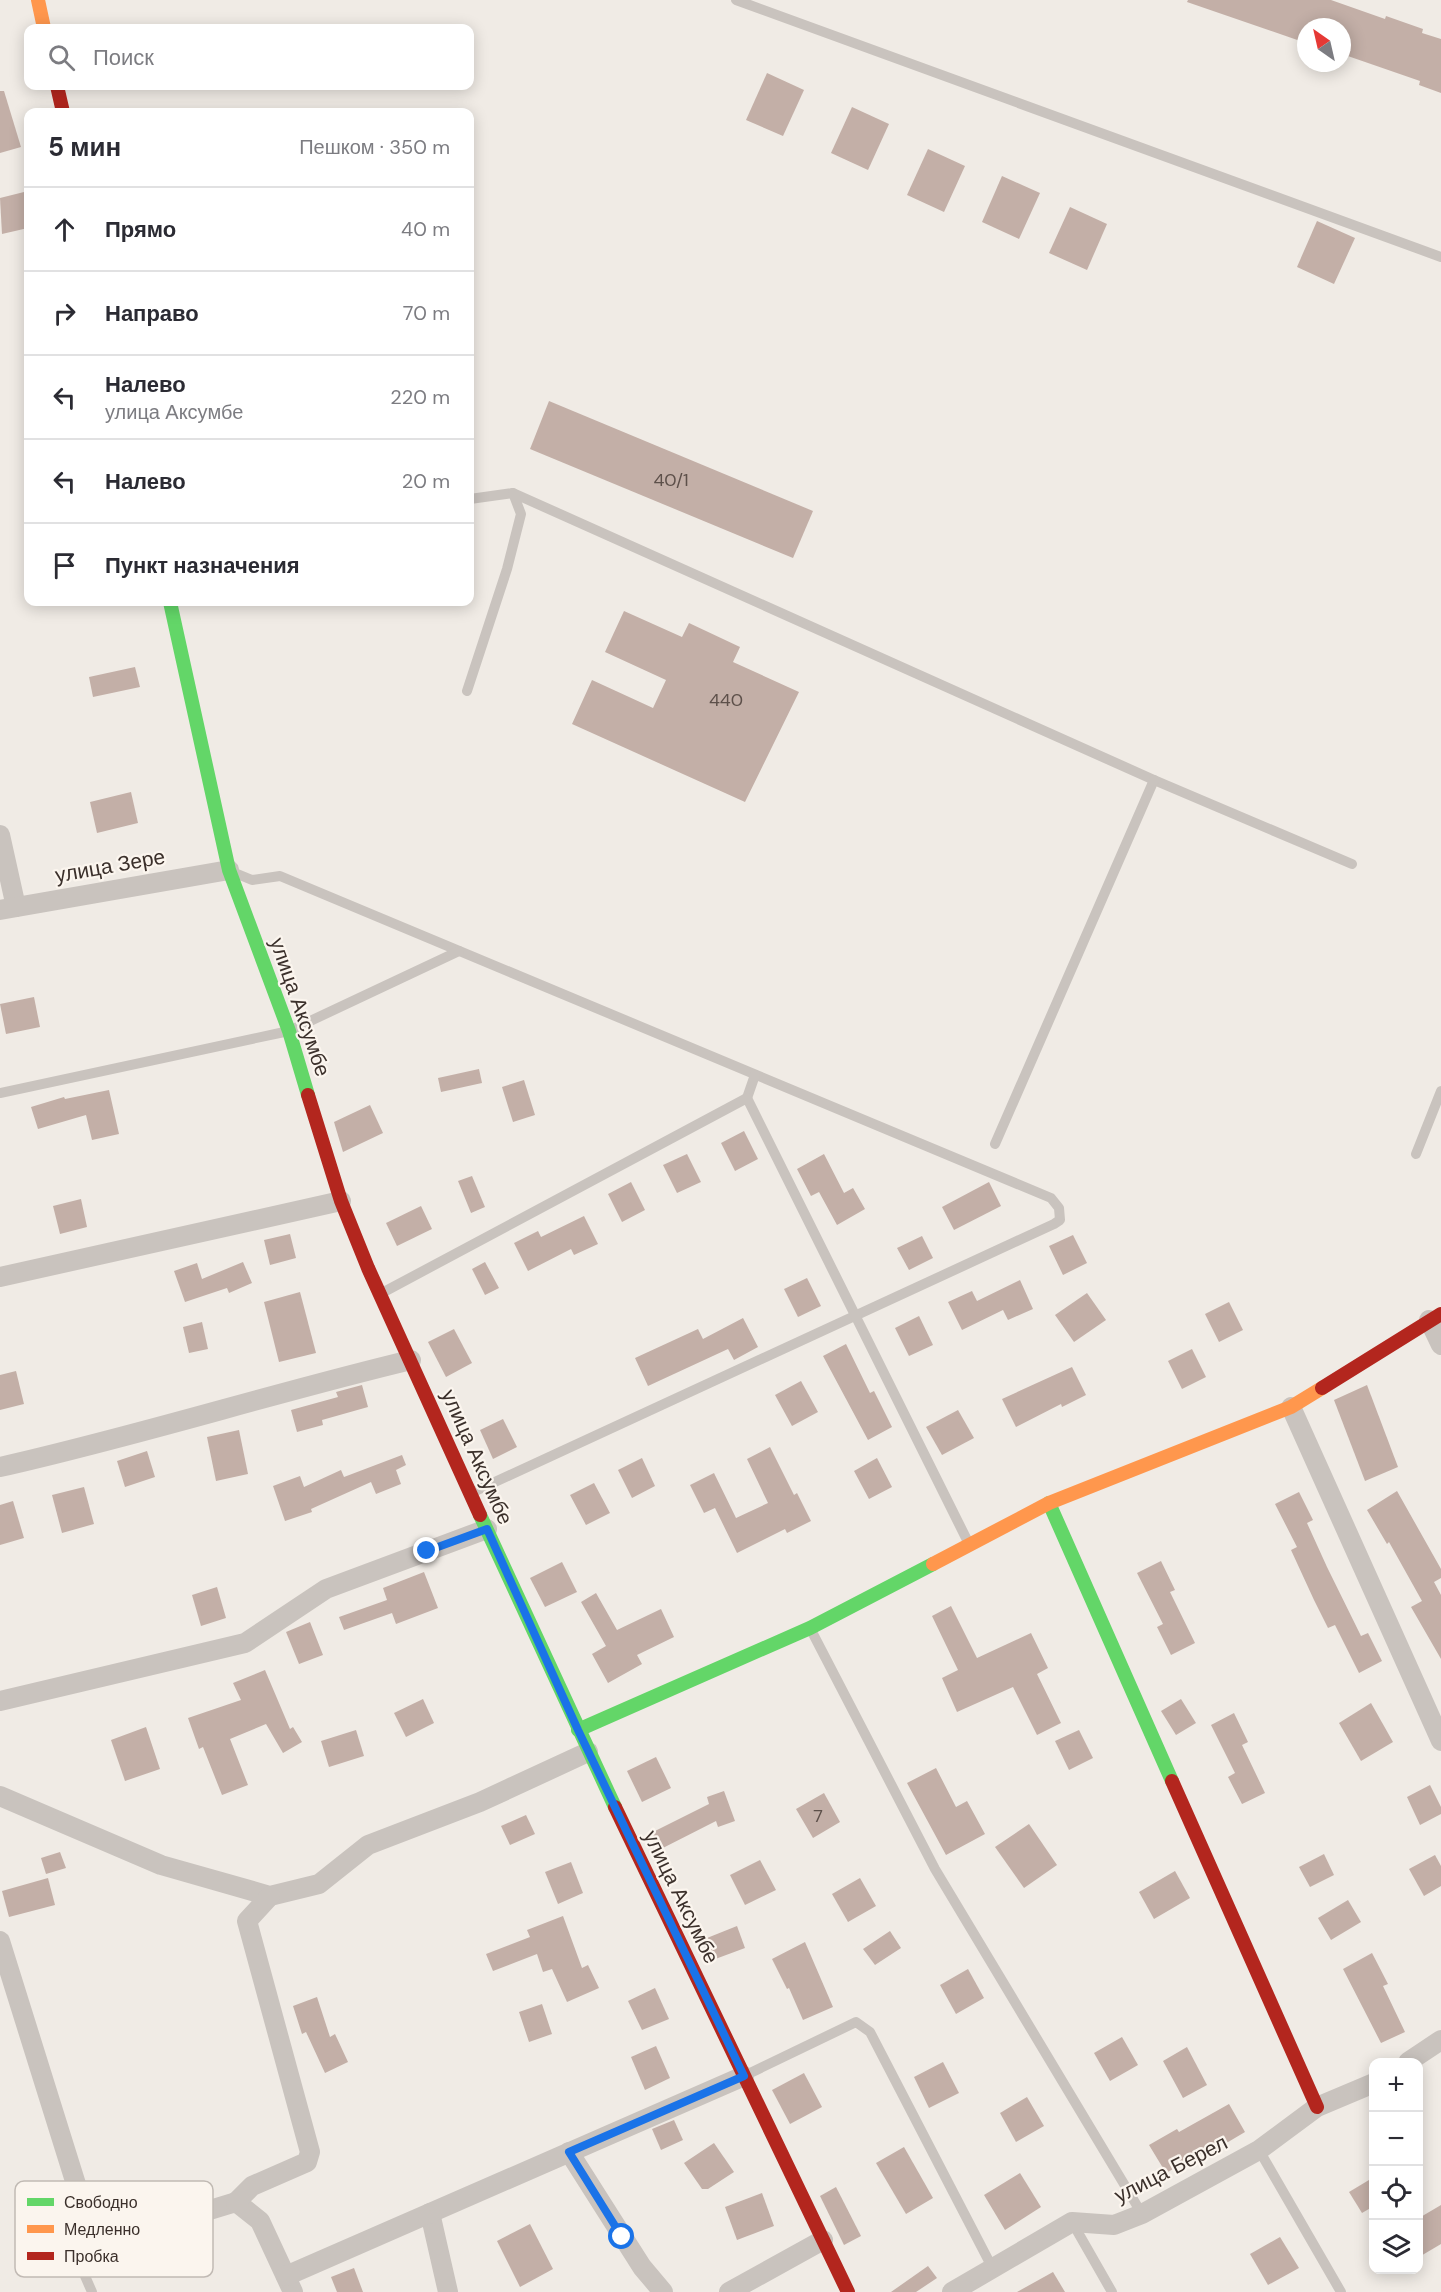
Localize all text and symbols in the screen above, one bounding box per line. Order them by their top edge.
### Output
north arrow [1297,18,1351,72]
search box [24,24,474,90]
icon: search [45,41,78,74]
text: Поиск [93,43,154,72]
text: 5 мин [48,130,121,164]
text: Пешком · 350 m [299,134,450,160]
icon: ahead [48,213,81,246]
text: Прямо [105,215,176,244]
text: 40 m [401,216,450,242]
icon: right [48,297,81,330]
text: Направо [105,299,199,328]
text: 70 m [403,300,450,326]
text: Налево [105,370,186,399]
icon: left [48,381,81,414]
text: 220 m [390,384,450,410]
text: улица Аксумбе [105,399,243,425]
icon: left [48,465,81,498]
text: Налево [105,467,186,496]
text: 20 m [402,468,450,494]
house number: 40/1 [653,468,689,492]
icon: arrive [48,549,81,582]
text: Пункт назначения [105,551,300,580]
house number: 440 [709,688,743,712]
street label: улица Зере [53,843,167,889]
street label: улица Аксумбе [263,934,337,1080]
street label: улица Аксумбе [435,1385,519,1529]
route end [413,1537,439,1563]
house number: 7 [813,1804,823,1828]
street label: улица Аксумбе [637,1826,725,1968]
map controls [1369,2058,1423,2274]
button: + [1369,2058,1423,2112]
button: − [1369,2112,1423,2166]
street label: улица Берел [1110,2128,1232,2210]
button: locate [1369,2166,1423,2220]
legend [15,2181,213,2277]
text: Свободно [64,2192,138,2213]
text: Медленно [64,2219,140,2240]
button: layers [1369,2220,1423,2274]
route start [608,2223,634,2249]
text: Пробка [64,2246,119,2267]

